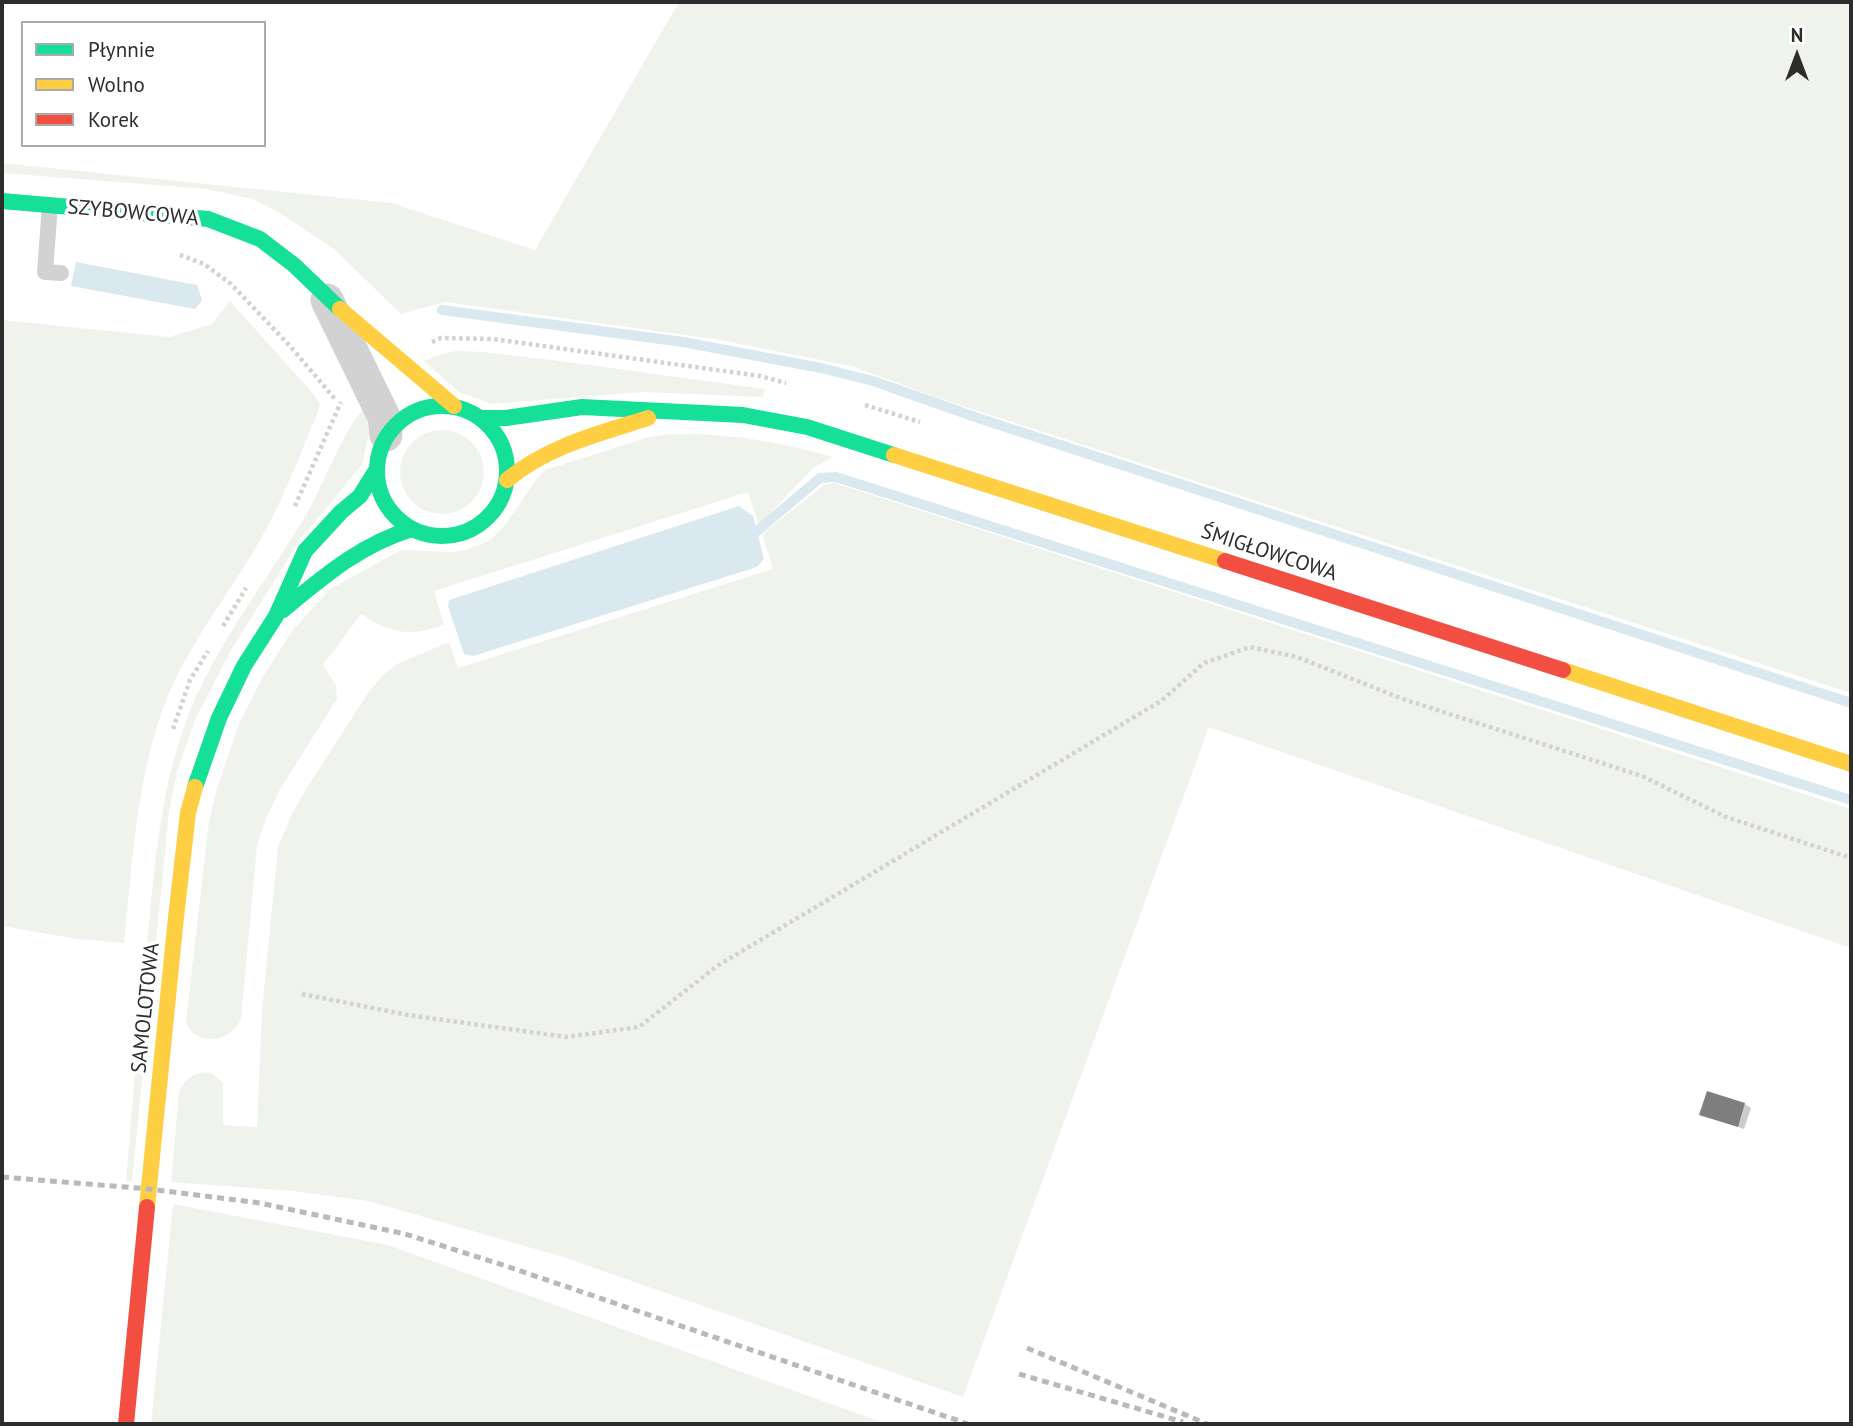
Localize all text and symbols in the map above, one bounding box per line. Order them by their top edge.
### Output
legend [21,21,266,147]
north arrow [1762,21,1832,91]
text: N [1791,23,1803,47]
text: Płynnie [88,36,155,63]
text: Wolno [88,71,145,98]
text: Korek [88,106,139,133]
street label: SZYBOWCOWA [66,195,200,231]
street label: ŚMIGŁOWCOWA [1198,519,1340,587]
street label: SAMOLOTOWA [127,942,165,1074]

